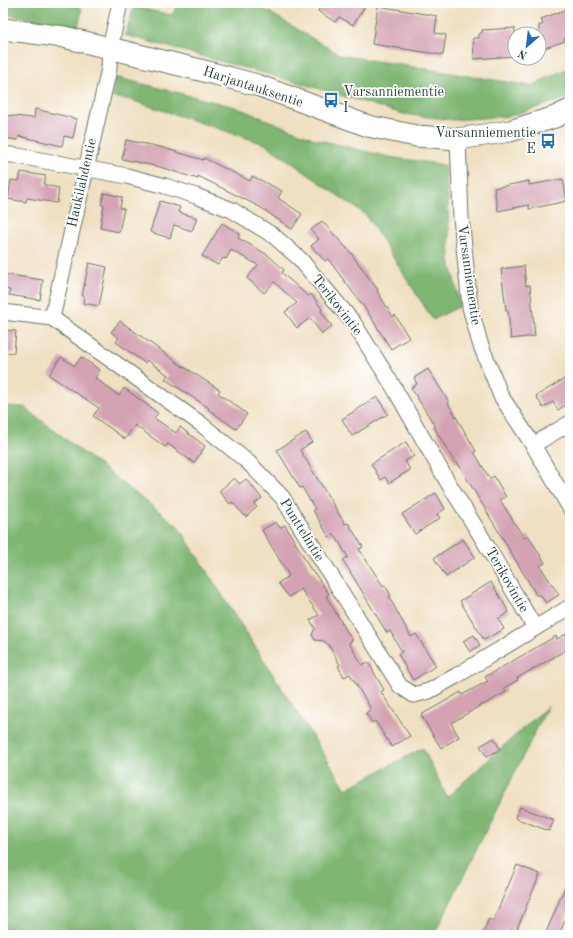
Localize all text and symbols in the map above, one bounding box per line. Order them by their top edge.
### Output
north arrow [507,26,547,66]
text: N [516,46,529,60]
street label: Harjantauksentie [201,64,305,110]
place label: Varsanniementie I [343,85,444,115]
bus stop icon: Varsanniementie I [322,91,340,109]
place label: Varsanniementie E [435,126,536,156]
bus stop icon: Varsanniementie E [539,132,557,150]
street label: Haukilahdentie [65,137,99,229]
street label: Varsanniementie [455,224,483,326]
street label: Terikovintie [309,272,365,338]
street label: Punttelintie [277,496,327,564]
street label: Terikovintie [483,545,531,615]

